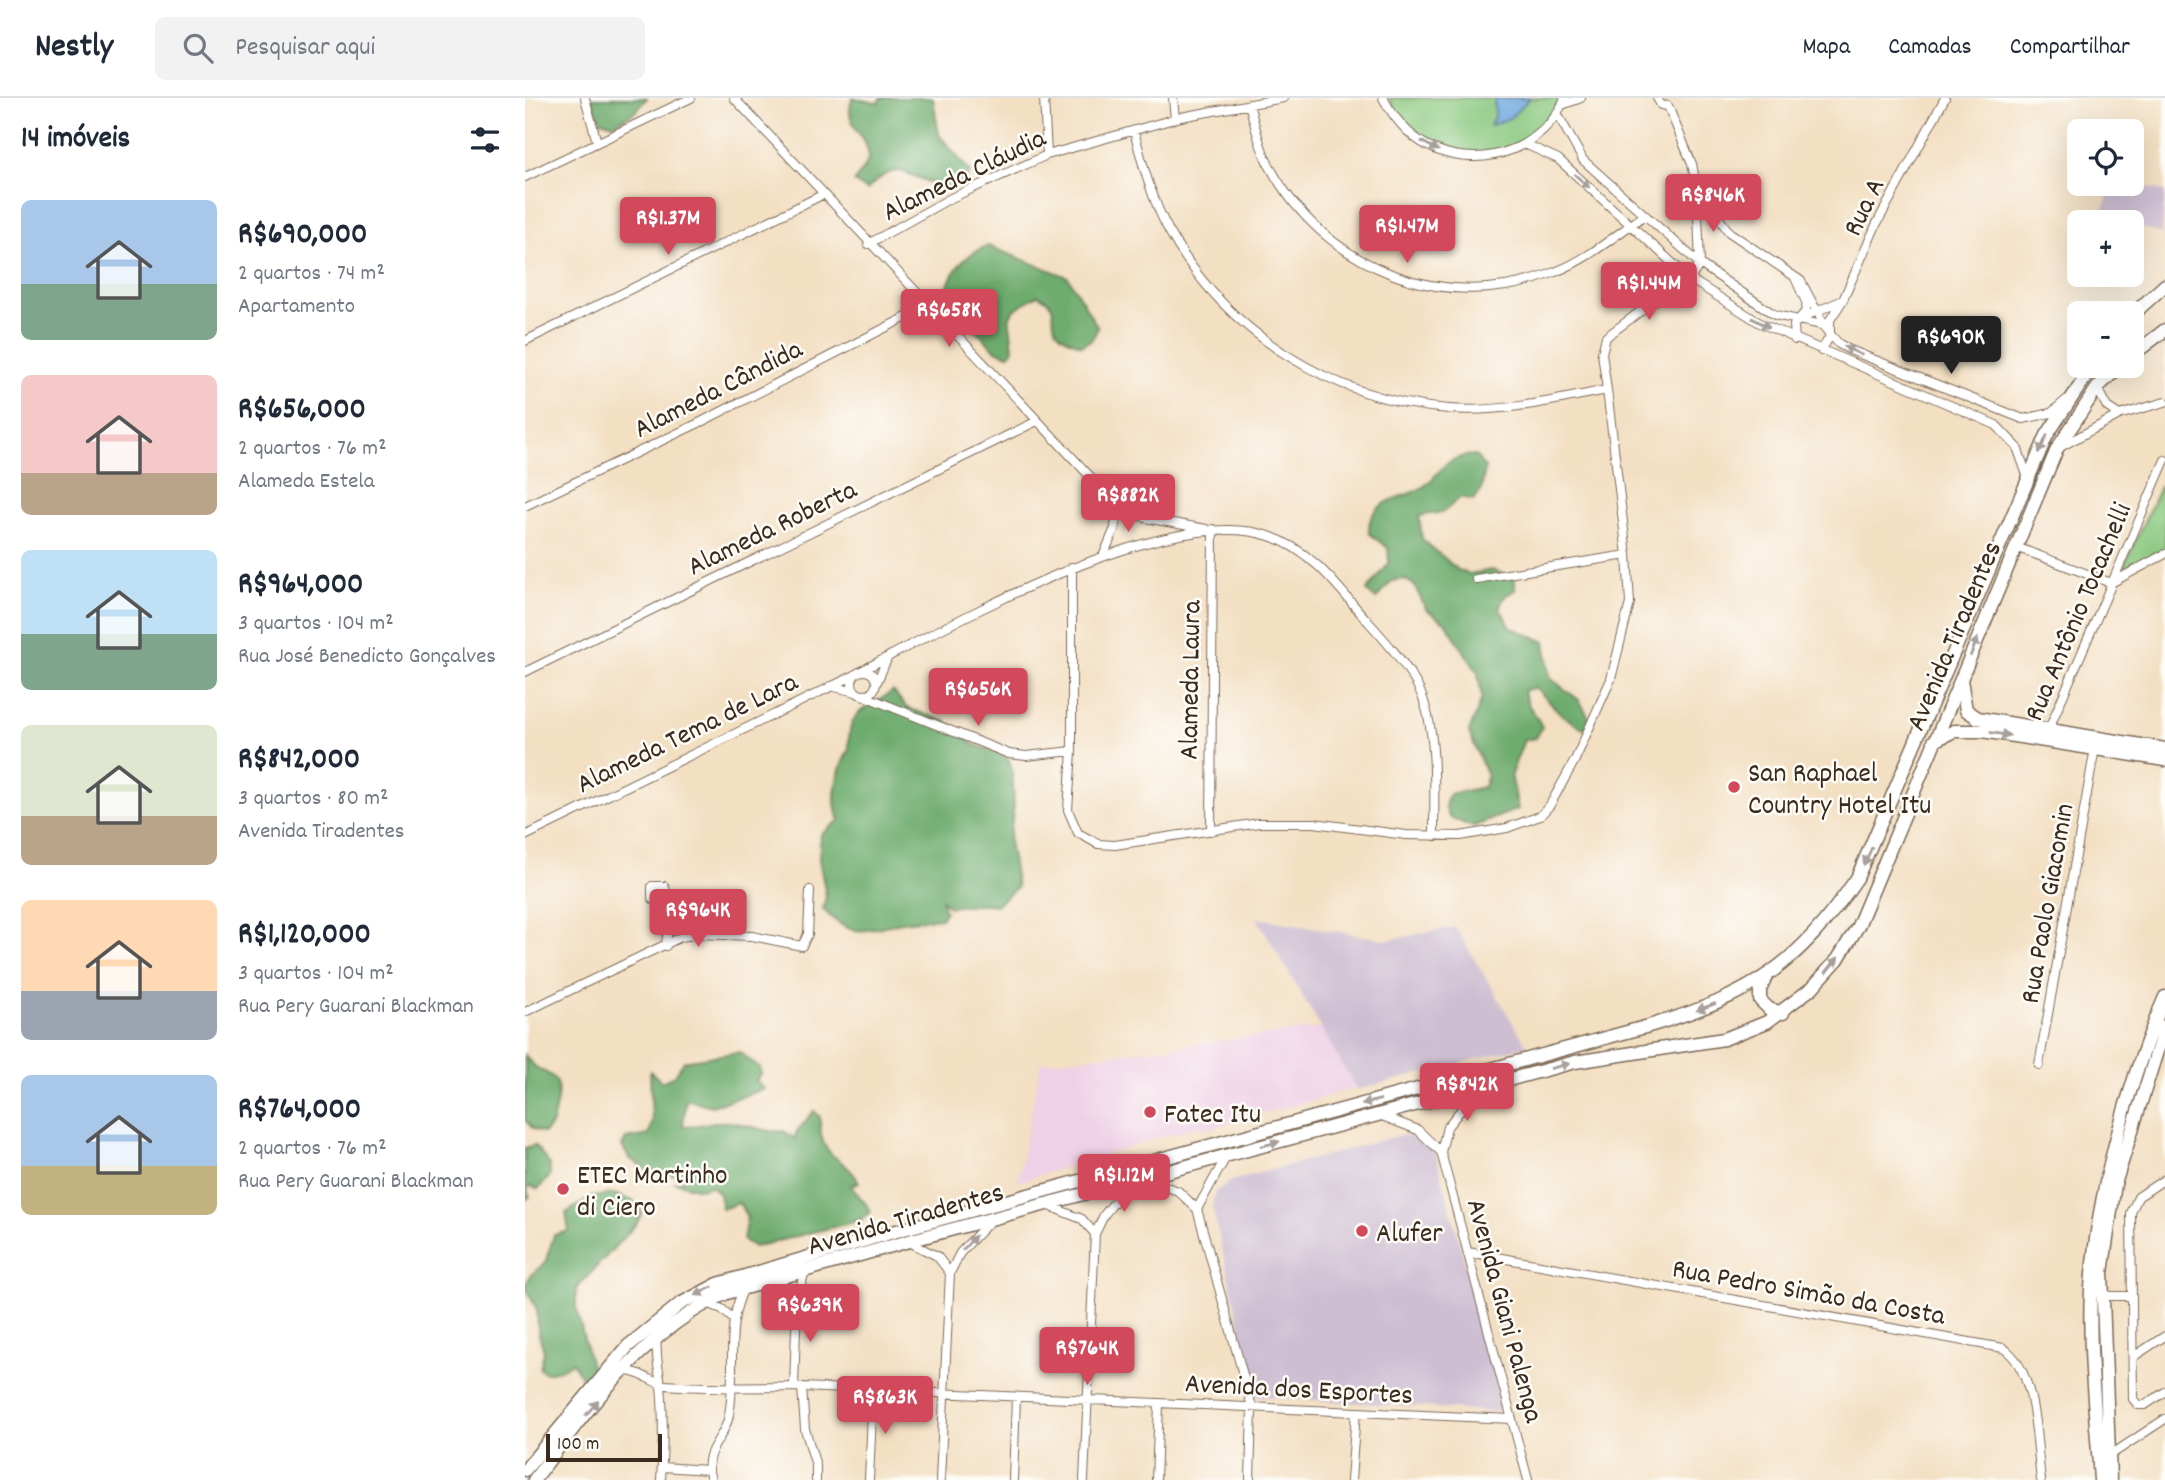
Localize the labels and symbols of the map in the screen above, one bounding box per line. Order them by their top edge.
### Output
street label: Alameda Cláudia [877,120,1054,234]
one-way arrow [1420,140,1440,151]
one-way arrow [1573,172,1590,188]
street label: Rua A [1835,172,1898,244]
pin: R$846K [1656,174,1770,234]
pin: R$1.37M [603,198,733,257]
pin: R$1.47M [1342,206,1472,265]
pin: R$1.44M [1584,262,1714,322]
pin: R$658K [892,289,1006,349]
pin: R$690K [1894,316,2008,376]
one-way arrow [1752,317,1771,329]
street label: Alameda Cândida [628,331,811,451]
one-way arrow [1843,345,1863,357]
one-way arrow [2038,434,2049,454]
street label: Alameda Roberta [682,472,865,589]
pin: R$882K [1071,474,1185,534]
street label: Rua Antônio Tocachelli [2017,498,2145,728]
street label: Avenida Tiradentes [1899,536,2015,738]
street label: Alameda Laura [1172,599,1214,760]
one-way arrow [1969,636,1980,657]
street label: Alameda Tema de Lara [571,664,806,806]
pin: R$656K [921,668,1035,728]
one-way arrow [1989,728,2011,739]
place label: San Raphael Country Hotel Itu [1748,756,1931,828]
marker: San Raphael Country Hotel Itu [1726,779,1742,795]
street label: Rua Paolo Giacomin [2013,801,2087,1007]
one-way arrow [1862,846,1874,866]
pin: R$964K [641,890,755,949]
one-way arrow [1824,957,1839,974]
one-way arrow [1696,1002,1717,1013]
one-way arrow [1550,1060,1572,1071]
pin: R$842K [1410,1063,1524,1123]
place label: Fatec Itu [1164,1097,1261,1137]
one-way arrow [1360,1098,1381,1108]
marker: Fatec Itu [1142,1104,1158,1120]
one-way arrow [1259,1138,1280,1148]
pin: R$1.12M [1059,1154,1189,1214]
place label: ETEC Martinho di Ciero [577,1158,727,1230]
street label: Avenida Tiradentes [803,1175,1009,1269]
marker: ETEC Martinho di Ciero [555,1181,571,1197]
street label: Avenida Giani Palenga [1453,1195,1551,1428]
place label: Alufer [1376,1216,1443,1256]
marker: Alufer [1354,1223,1370,1239]
one-way arrow [961,1234,977,1252]
street label: Rua Pedro Simão da Costa [1669,1251,1949,1339]
pin: R$639K [753,1284,867,1344]
one-way arrow [694,1285,714,1296]
pin: R$764K [1030,1328,1144,1387]
street label: Avenida dos Esportes [1184,1366,1414,1418]
pin: R$863K [828,1376,942,1436]
one-way arrow [584,1399,600,1417]
scale bar [546,1431,661,1463]

